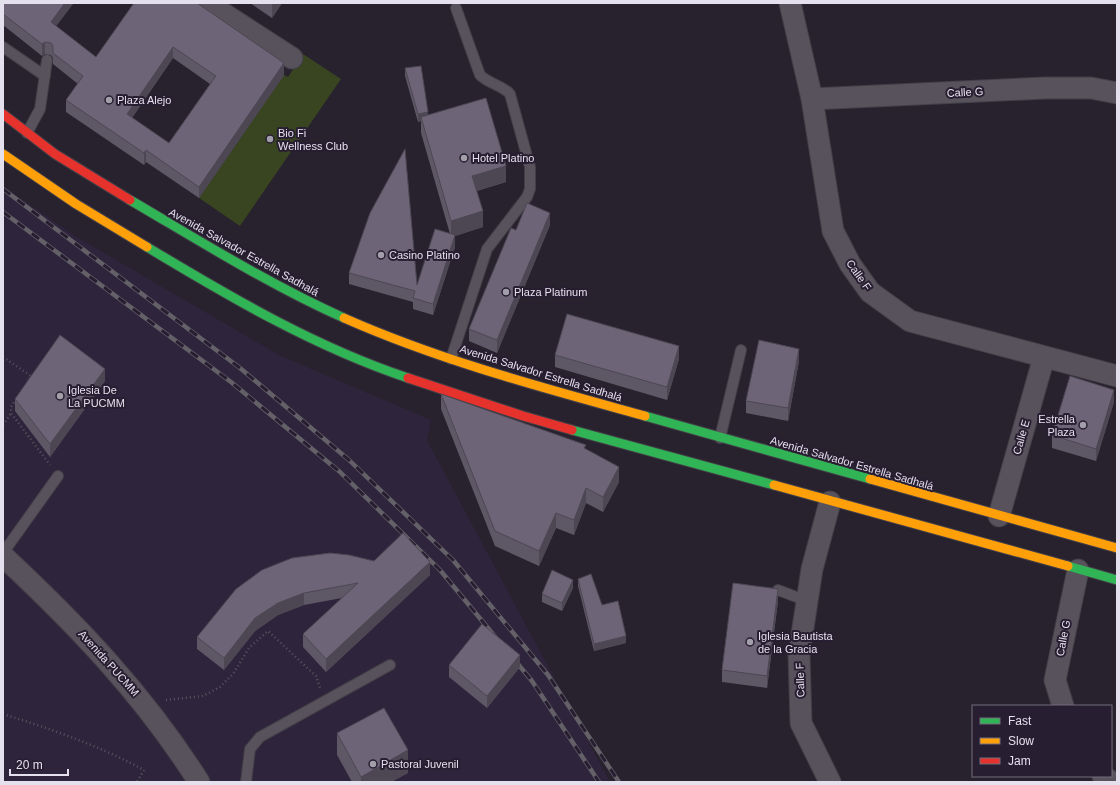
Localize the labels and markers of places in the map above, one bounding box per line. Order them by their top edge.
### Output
place label: Plaza Alejo [117,94,171,106]
marker: Plaza Alejo [104,95,114,105]
place label: Bio Fi Wellness Club [278,127,348,152]
marker: Bio Fi Wellness Club [265,134,275,144]
place label: Hotel Platino [472,152,534,164]
marker: Hotel Platino [459,153,469,163]
place label: Casino Platino [389,249,460,261]
marker: Casino Platino [376,250,386,260]
place label: Plaza Platinum [514,286,587,298]
marker: Plaza Platinum [501,287,511,297]
place label: Iglesia De La PUCMM [68,384,125,409]
marker: Iglesia De La PUCMM [55,391,65,401]
place label: Estrella Plaza [1038,413,1076,438]
marker: Estrella Plaza [1078,420,1088,430]
place label: Iglesia Bautista de la Gracia [758,630,833,655]
marker: Iglesia Bautista de la Gracia [745,637,755,647]
place label: Pastoral Juvenil [381,758,459,770]
marker: Pastoral Juvenil [368,759,378,769]

